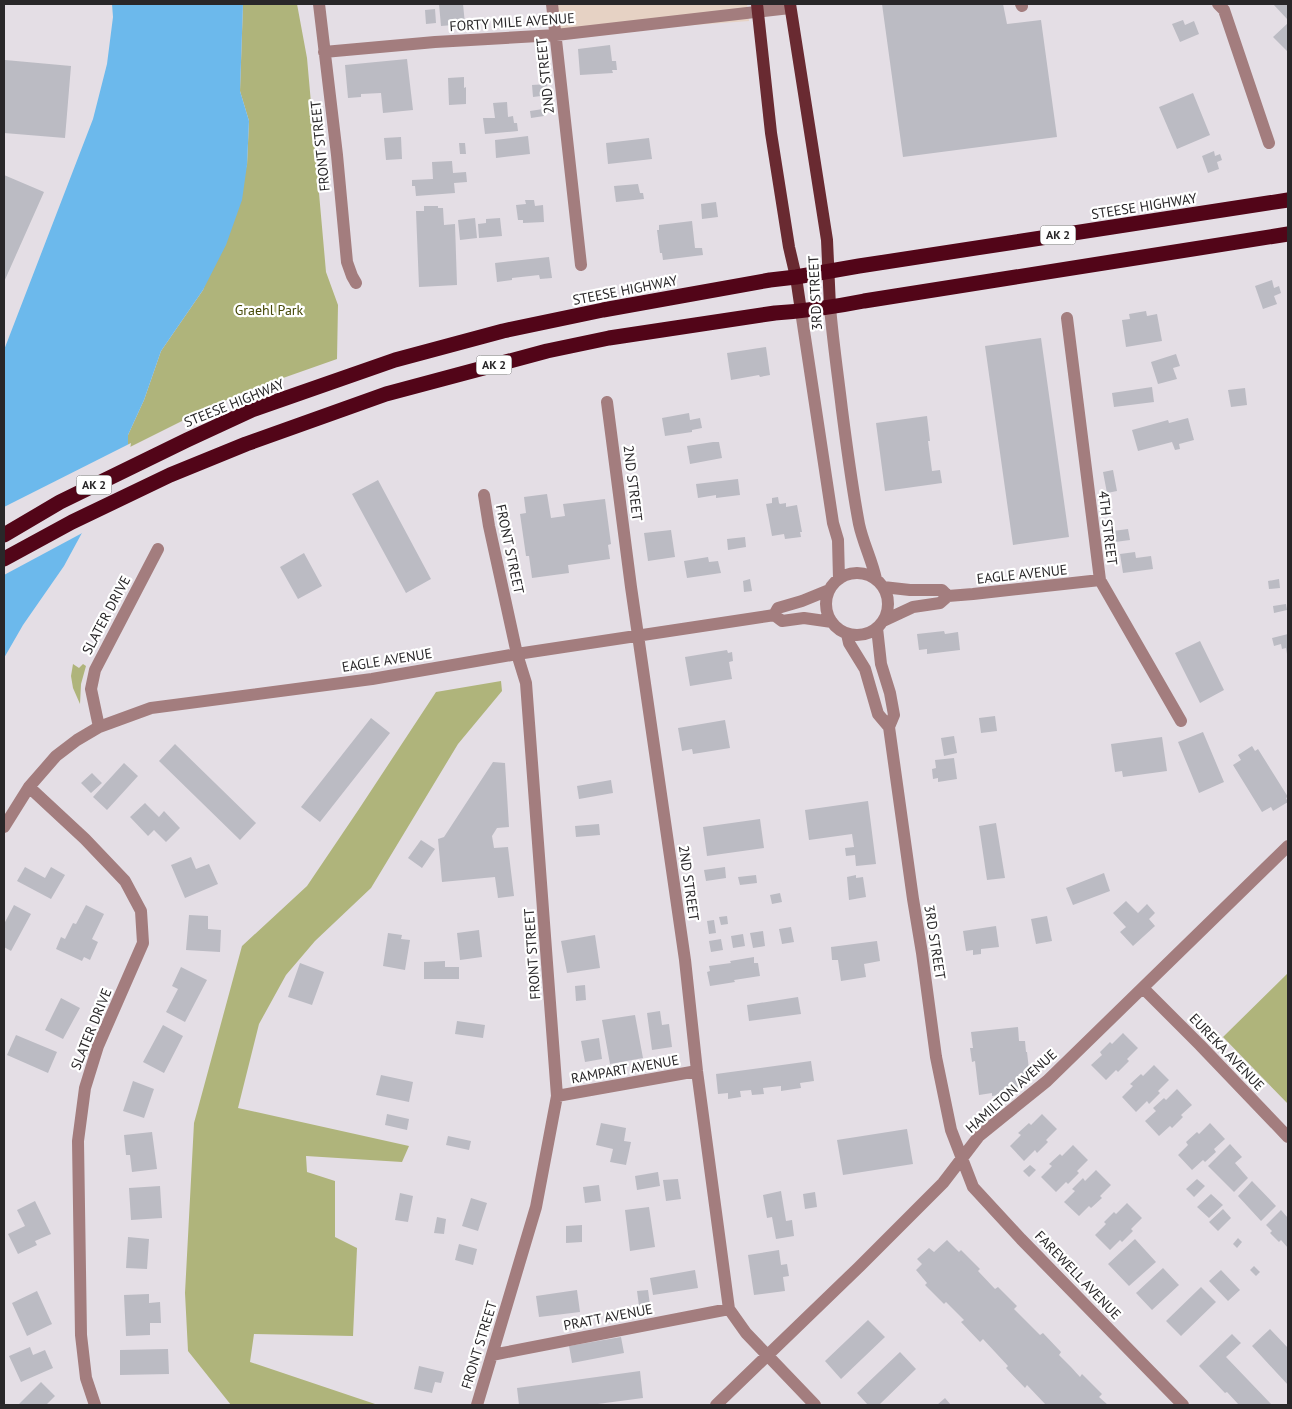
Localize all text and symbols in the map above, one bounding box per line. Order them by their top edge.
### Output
street label: FORTY MILE AVENUE [449,9,575,35]
street label: 2ND STREET [532,37,558,115]
street label: FRONT STREET [306,99,334,192]
street label: STEESE HIGHWAY [1090,189,1198,223]
road number: AK 2 [1040,226,1076,244]
street label: 3RD STREET [804,255,826,331]
street label: STEESE HIGHWAY [571,271,679,309]
park label: Graehl Park [235,301,304,319]
road number: AK 2 [476,356,512,374]
street label: STEESE HIGHWAY [181,375,287,431]
street label: 2ND STREET [619,444,647,522]
road number: AK 2 [76,476,112,494]
street label: 4TH STREET [1095,490,1122,566]
street label: FRONT STREET [492,503,528,596]
street label: EAGLE AVENUE [976,560,1068,588]
street label: SLATER DRIVE [78,573,134,657]
street label: EAGLE AVENUE [341,644,433,676]
street label: 2ND STREET [675,844,703,922]
street label: 3RD STREET [920,903,950,981]
street label: FRONT STREET [520,908,544,1000]
street label: SLATER DRIVE [66,986,116,1072]
street label: EUREKA AVENUE [1186,1010,1268,1094]
street label: HAMILTON AVENUE [962,1045,1060,1137]
street label: RAMPART AVENUE [570,1051,680,1087]
street label: FAREWELL AVENUE [1031,1227,1125,1323]
street label: FRONT STREET [457,1299,501,1391]
street label: PRATT AVENUE [562,1300,654,1334]

